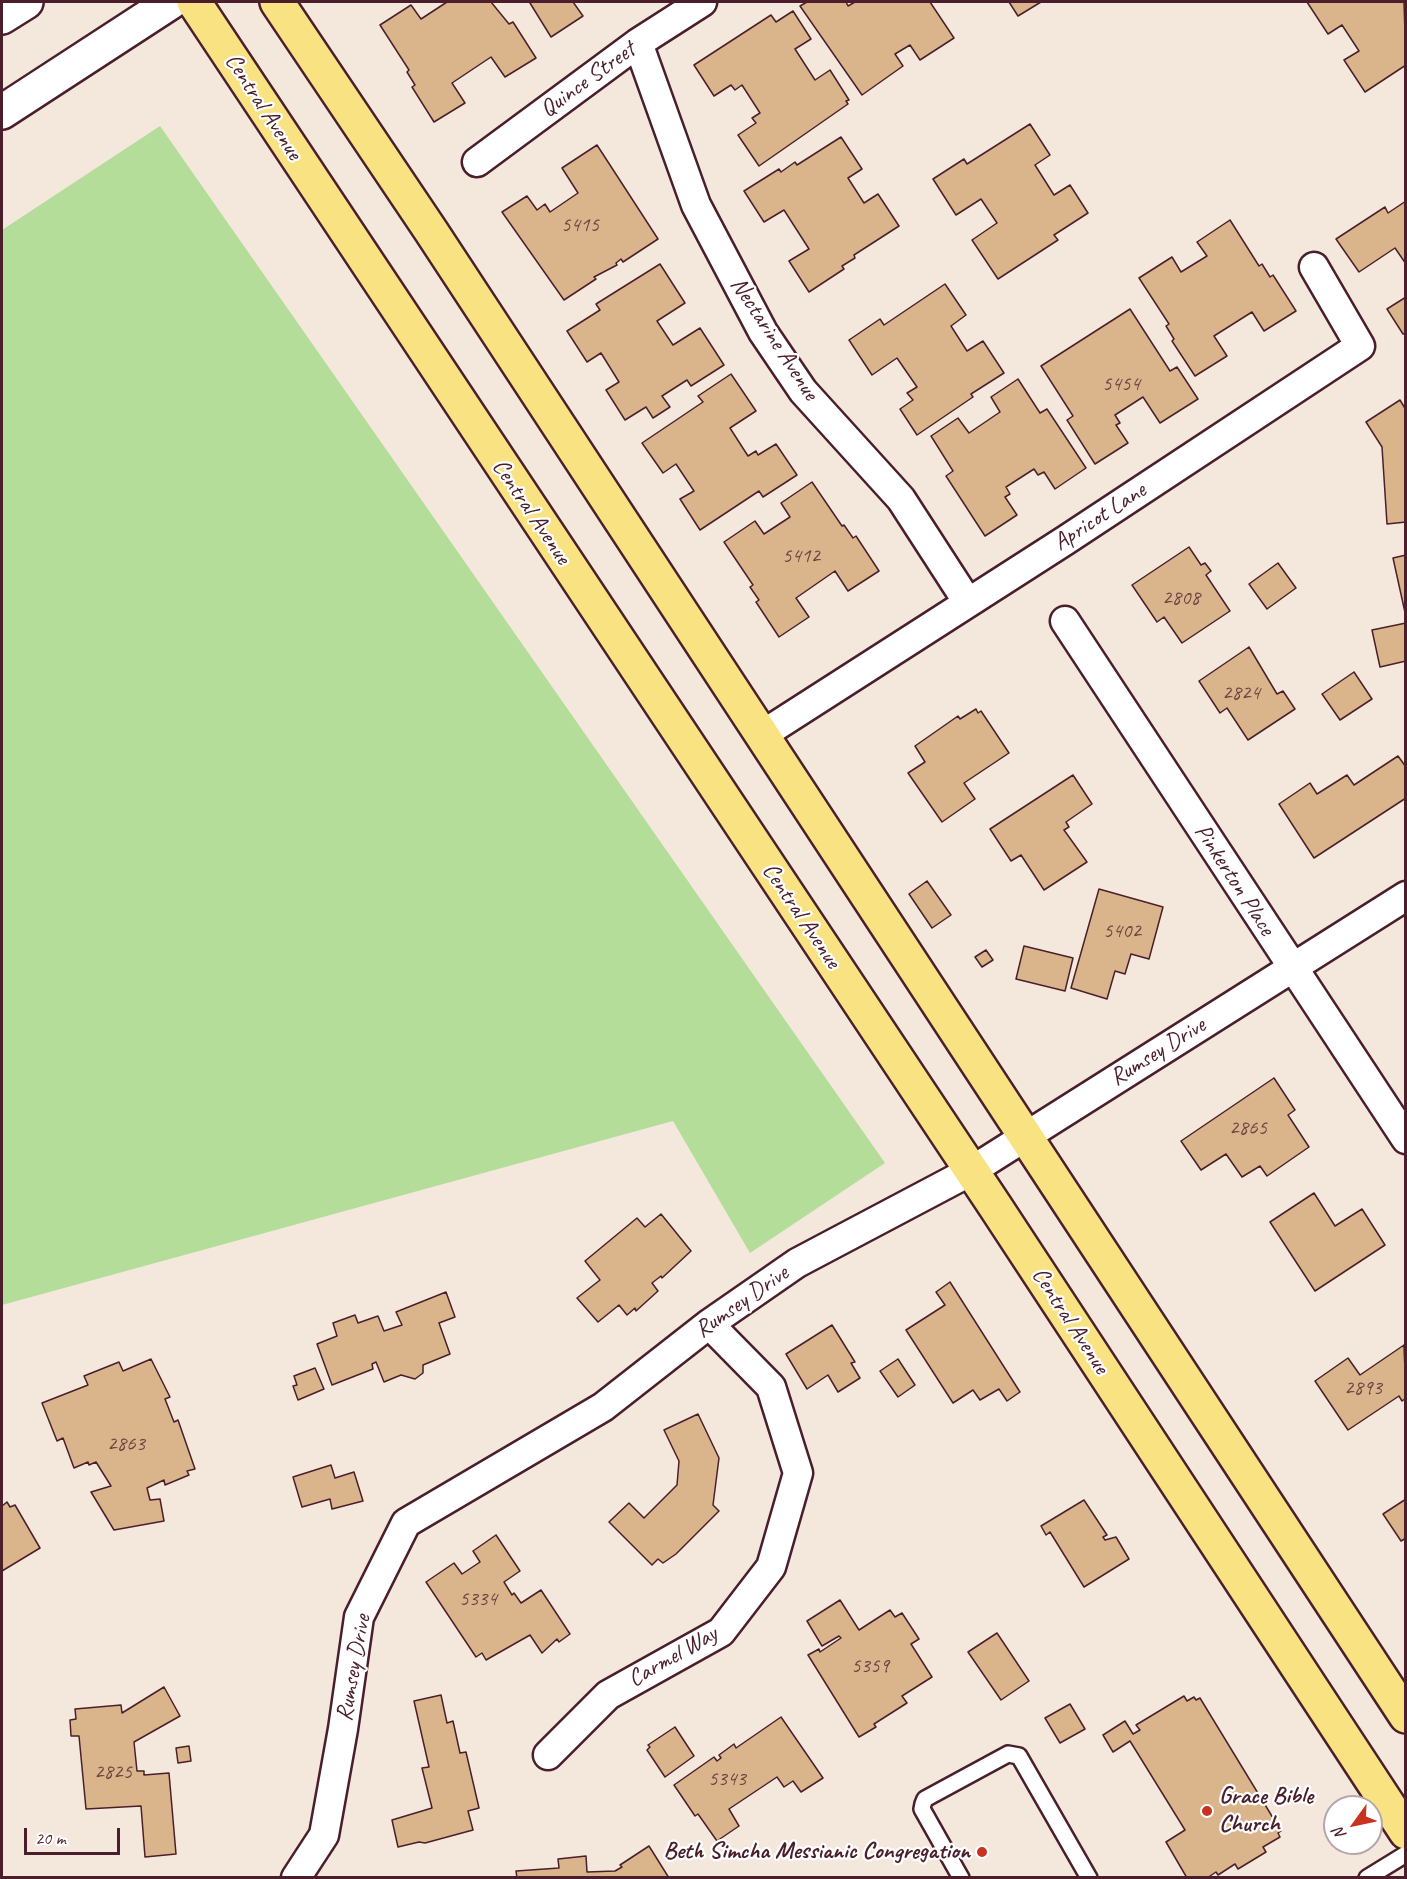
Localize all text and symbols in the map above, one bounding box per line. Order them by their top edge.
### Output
street label: Quince Street [535,36,641,124]
street label: Central Avenue [218,48,308,166]
house number: 5415 [561,212,599,238]
street label: Nectarine Avenue [723,272,825,406]
house number: 5454 [1102,371,1140,397]
street label: Central Avenue [485,454,577,570]
street label: Apricot Lane [1048,476,1152,558]
house number: 5412 [782,543,820,569]
house number: 2808 [1162,585,1200,611]
house number: 2824 [1222,680,1260,706]
street label: Pinkerton Place [1187,819,1281,941]
street label: Central Avenue [755,858,847,974]
house number: 5402 [1103,918,1141,944]
street label: Rumsey Drive [1105,1011,1211,1093]
house number: 2865 [1229,1115,1267,1141]
street label: Rumsey Drive [690,1259,794,1345]
street label: Central Avenue [1025,1262,1115,1380]
house number: 2893 [1344,1375,1382,1401]
house number: 2863 [107,1431,145,1457]
house number: 5334 [459,1586,497,1612]
street label: Rumsey Drive [330,1613,378,1723]
street label: Carmel Way [623,1620,723,1694]
house number: 5359 [851,1653,889,1679]
house number: 2825 [94,1759,132,1785]
house number: 5343 [708,1766,746,1792]
place label: Grace Bible Church [1219,1783,1313,1839]
north arrow [1323,1795,1383,1855]
marker: Grace Bible Church [1200,1804,1214,1818]
scale bar [27,1816,123,1854]
text: N [1328,1824,1351,1843]
text: 20 m [35,1827,66,1849]
place label: Beth Simcha Messianic Congregation [663,1838,970,1866]
marker: Beth Simcha Messianic Congregation [975,1845,989,1859]

